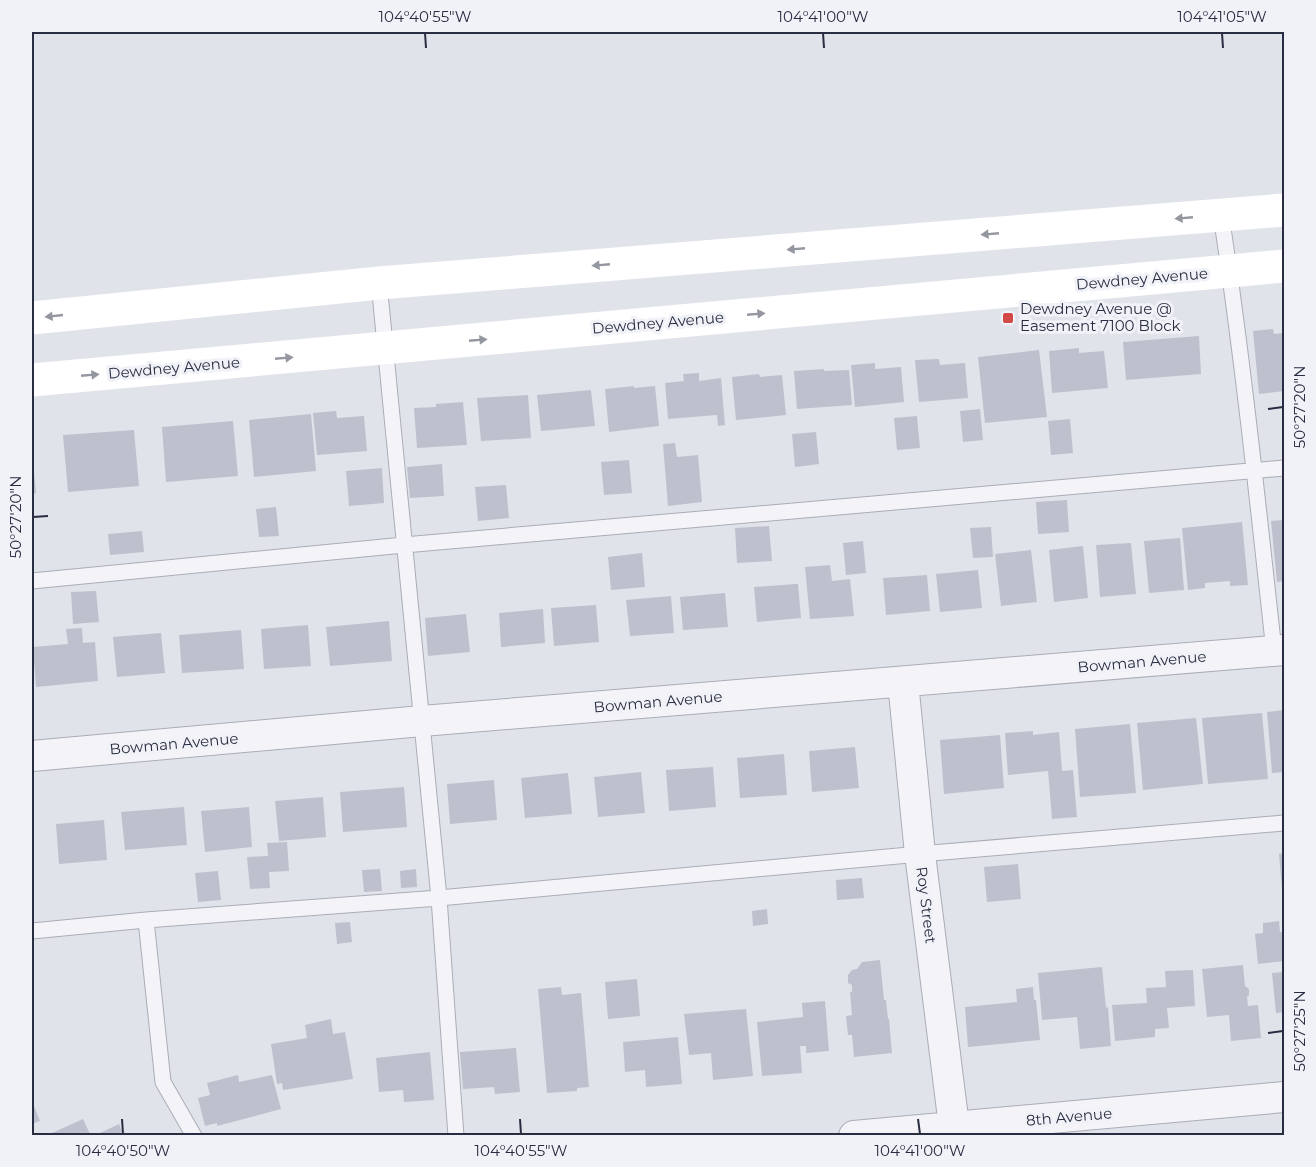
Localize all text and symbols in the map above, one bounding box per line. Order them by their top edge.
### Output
text: 104°40'55"W [379,7,472,26]
text: 104°41'00"W [778,7,869,26]
text: 104°41'05"W [1177,7,1267,26]
one-way arrow [1175,213,1194,223]
one-way arrow [980,229,999,238]
one-way arrow [786,244,805,254]
one-way arrow [592,260,611,270]
street label: Dewdney Avenue [1075,263,1209,294]
place label: Dewdney Avenue @ Easement 7100 Block [1020,299,1181,335]
street label: Dewdney Avenue [591,307,725,338]
one-way arrow [747,309,766,319]
one-way arrow [44,311,63,321]
marker: Dewdney Avenue @ Easement 7100 Block [1001,311,1015,325]
one-way arrow [469,335,488,345]
street label: Dewdney Avenue [107,352,241,383]
one-way arrow [275,353,294,363]
text: 50°27'20"N [1290,366,1309,448]
one-way arrow [80,370,99,380]
text: 50°27'20"N [6,476,25,558]
street label: Bowman Avenue [1077,646,1207,677]
street label: Bowman Avenue [593,686,723,717]
street label: Bowman Avenue [109,728,239,759]
street label: Roy Street [912,865,941,945]
text: 50°27'25"N [1290,990,1309,1072]
street label: 8th Avenue [1025,1103,1113,1130]
text: 104°40'50"W [76,1141,171,1160]
text: 104°40'55"W [475,1141,568,1160]
text: 104°41'00"W [875,1141,966,1160]

